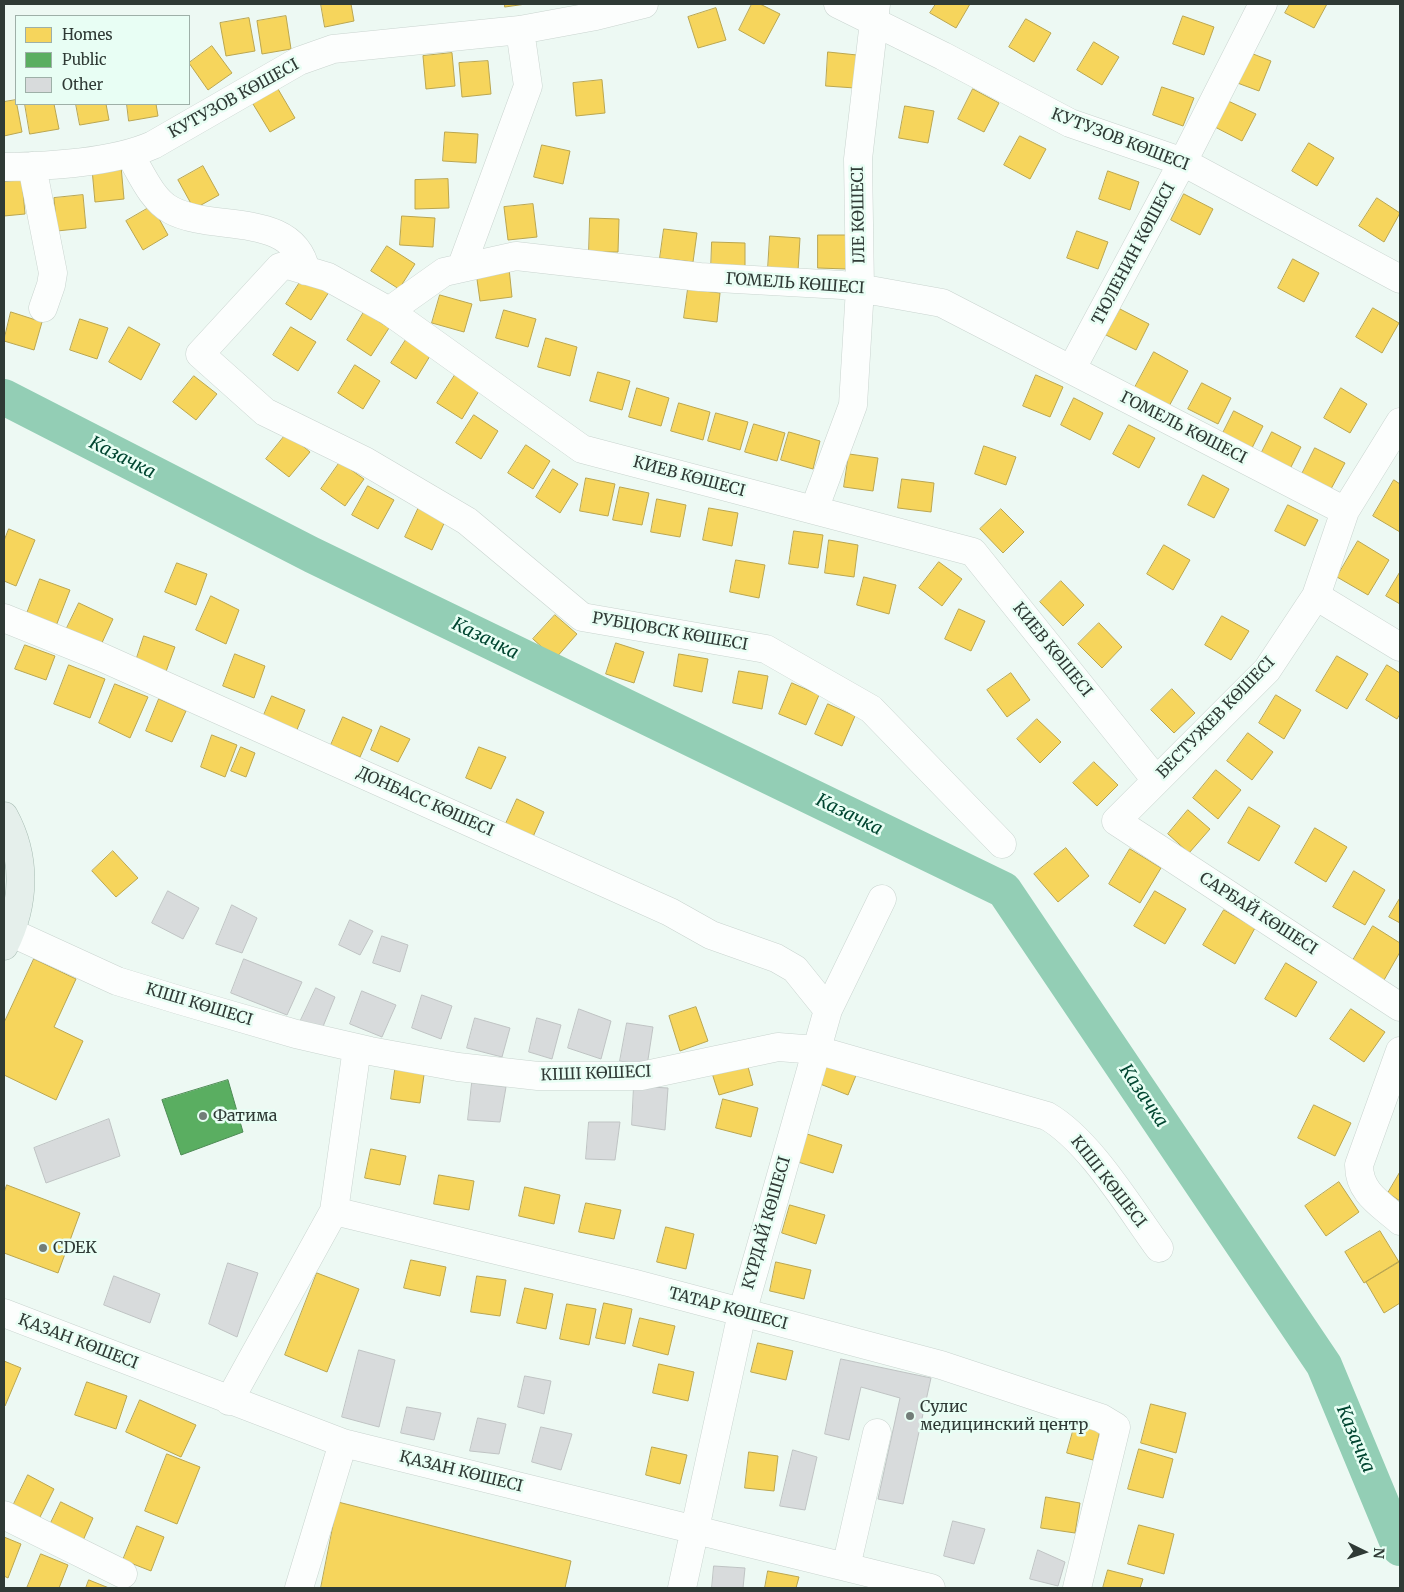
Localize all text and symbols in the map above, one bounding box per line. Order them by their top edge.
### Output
legend [15,15,190,105]
text: Homes [62,25,113,44]
text: Public [62,50,107,69]
street label: КУТУЗОВ КӨШЕСІ [165,55,303,143]
text: Other [62,75,103,94]
street label: КУТУЗОВ КӨШЕСІ [1048,105,1192,175]
street label: ІЛЕ КӨШЕСІ [849,166,869,264]
street label: ТЮЛЕНИН КӨШЕСІ [1088,180,1180,328]
street label: ГОМЕЛЬ КӨШЕСІ [725,270,865,298]
street label: ГОМЕЛЬ КӨШЕСІ [1117,388,1249,468]
water label: Казачка [85,432,159,484]
street label: КИЕВ КӨШЕСІ [631,453,747,501]
street label: КИЕВ КӨШЕСІ [1008,599,1096,701]
street label: РУБЦОВСК КӨШЕСІ [591,609,749,655]
water label: Казачка [448,614,522,664]
street label: БЕСТУЖЕВ КӨШЕСІ [1153,653,1279,783]
street label: ДОНБАСС КӨШЕСІ [354,763,496,841]
water label: Казачка [812,790,886,840]
street label: САРБАЙ КӨШЕСІ [1195,869,1321,959]
street label: КІШІ КӨШЕСІ [143,980,255,1030]
water label: Казачка [1114,1060,1172,1132]
street label: КІШІ КӨШЕСІ [540,1062,652,1086]
place label: Фатима [213,1106,277,1126]
marker: Фатима [197,1110,209,1122]
street label: КІШІ КӨШЕСІ [1066,1132,1150,1232]
street label: КҮРДАЙ КӨШЕСІ [739,1154,795,1292]
place label: CDEK [53,1238,97,1258]
marker: CDEK [37,1242,49,1254]
street label: ТАТАР КӨШЕСІ [666,1284,790,1334]
street label: ҚАЗАН КӨШЕСІ [15,1310,141,1374]
place label: Сулис медицинский центр [920,1397,1088,1435]
water label: Казачка [1331,1402,1379,1476]
marker: Сулис медицинский центр [904,1410,916,1422]
street label: ҚАЗАН КӨШЕСІ [397,1447,525,1497]
north arrow [1339,1527,1389,1577]
text: N [1370,1547,1388,1559]

